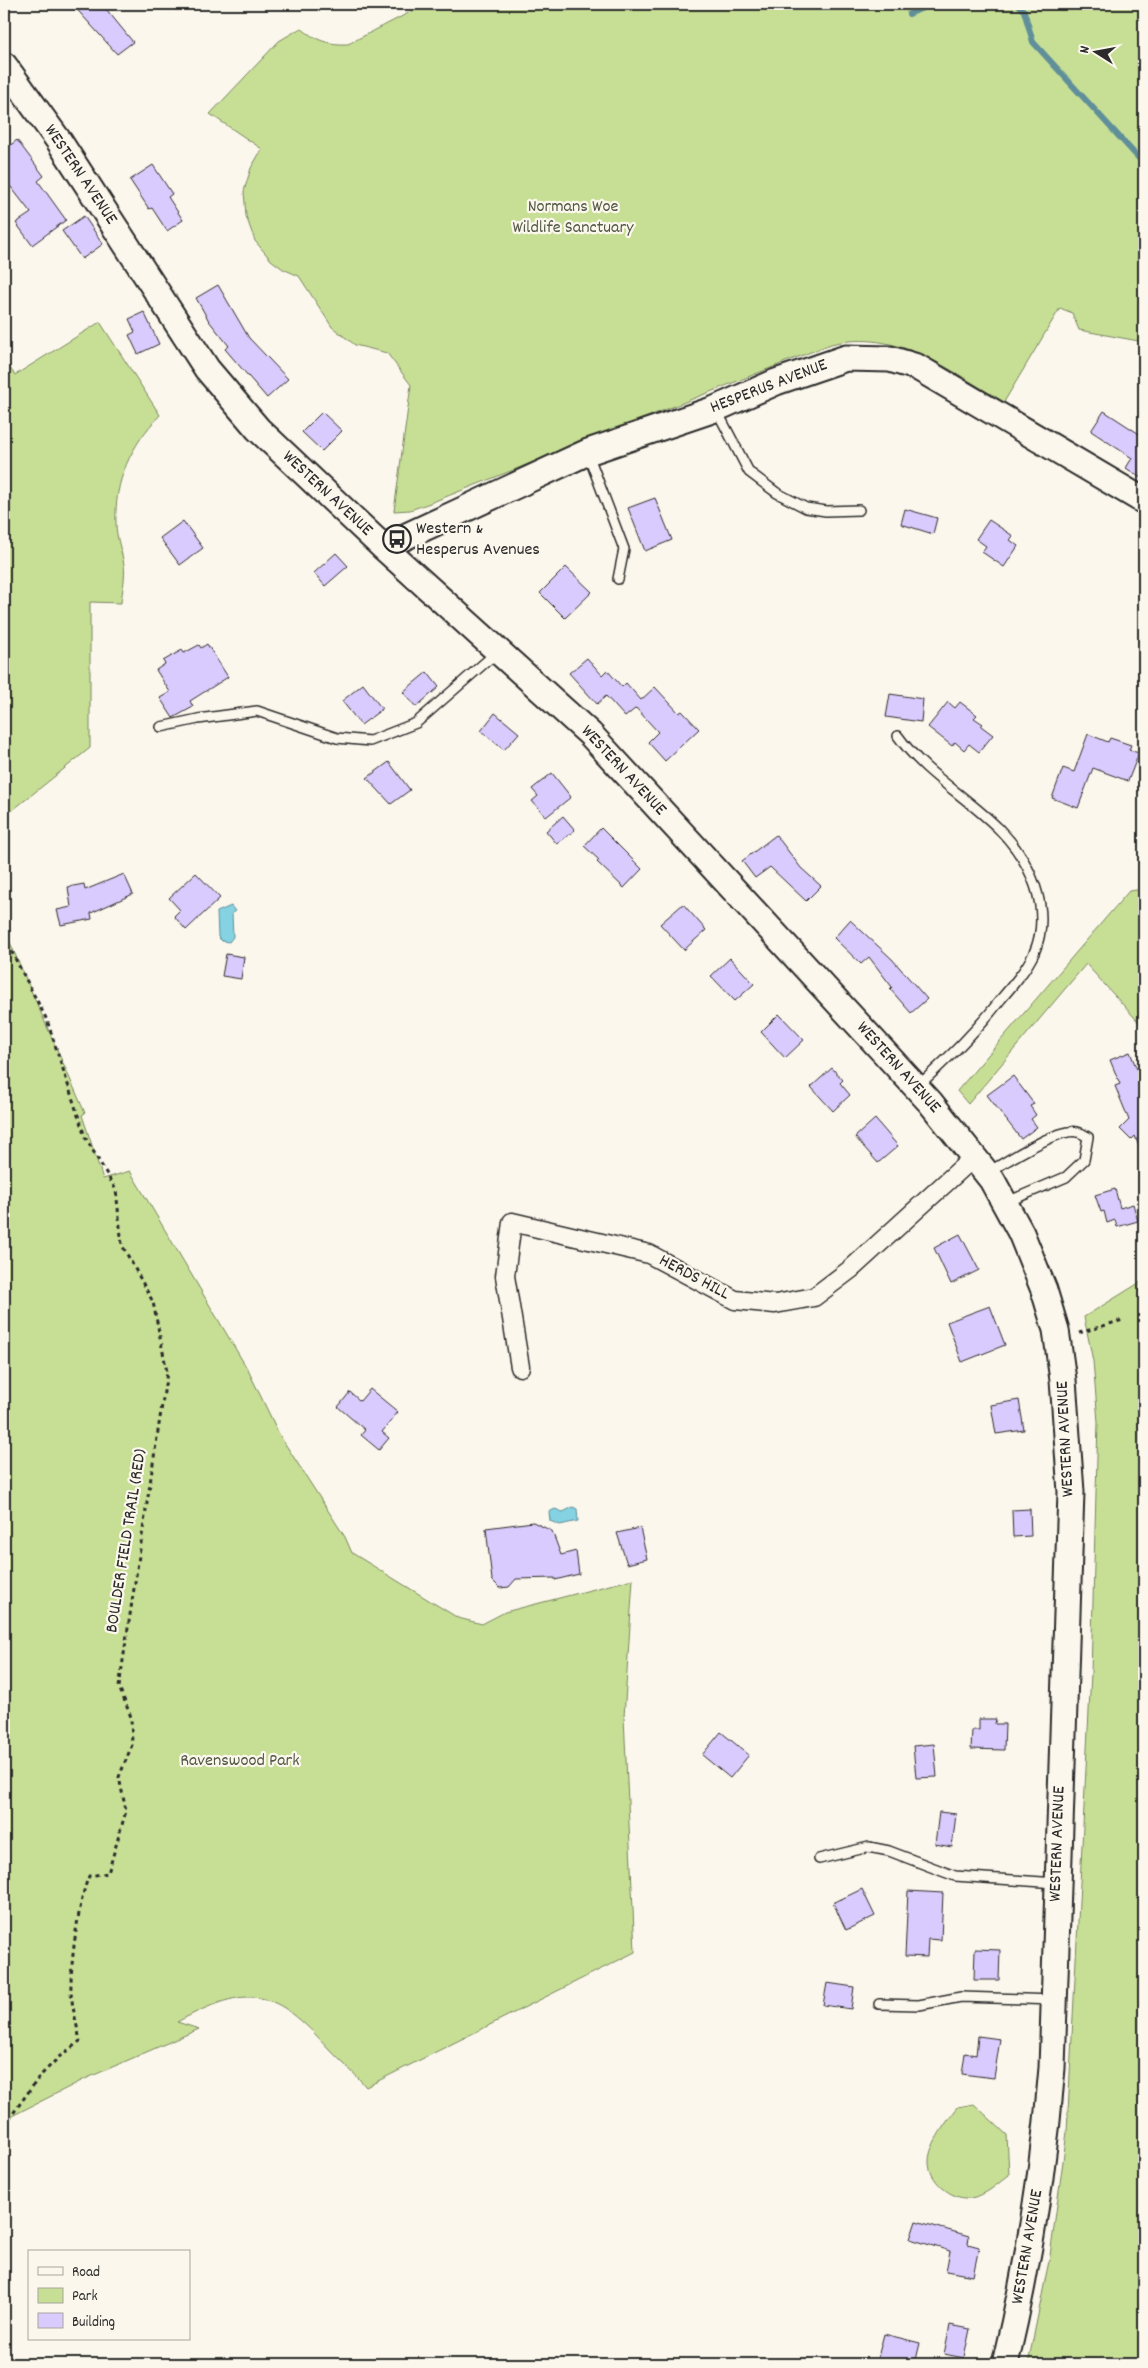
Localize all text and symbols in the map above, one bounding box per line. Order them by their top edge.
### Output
north arrow [1070,28,1120,78]
text: N [1075,45,1096,55]
street label: WESTERN AVENUE [37,120,123,230]
park label: Normans Woe Wildlife Sanctuary [512,195,634,241]
street label: HESPERUS AVENUE [707,353,831,421]
street label: WESTERN AVENUE [276,445,378,543]
place label: Western & Hesperus Avenues [416,517,540,563]
bus stop icon: Western & Hesperus Avenues [382,524,412,554]
street label: WESTERN AVENUE [574,720,672,822]
street label: WESTERN AVENUE [850,1017,946,1119]
street label: HERDS HILL [654,1249,734,1307]
street label: WESTERN AVENUE [1050,1380,1082,1498]
street label: BOULDER FIELD TRAIL (RED) [100,1447,154,1635]
park label: Ravenswood Park [180,1749,300,1774]
street label: WESTERN AVENUE [1043,1786,1073,1902]
street label: WESTERN AVENUE [1006,2188,1050,2306]
legend [28,2250,190,2340]
text: Road [72,2262,100,2284]
text: Park [72,2286,98,2308]
text: Building [72,2312,115,2334]

